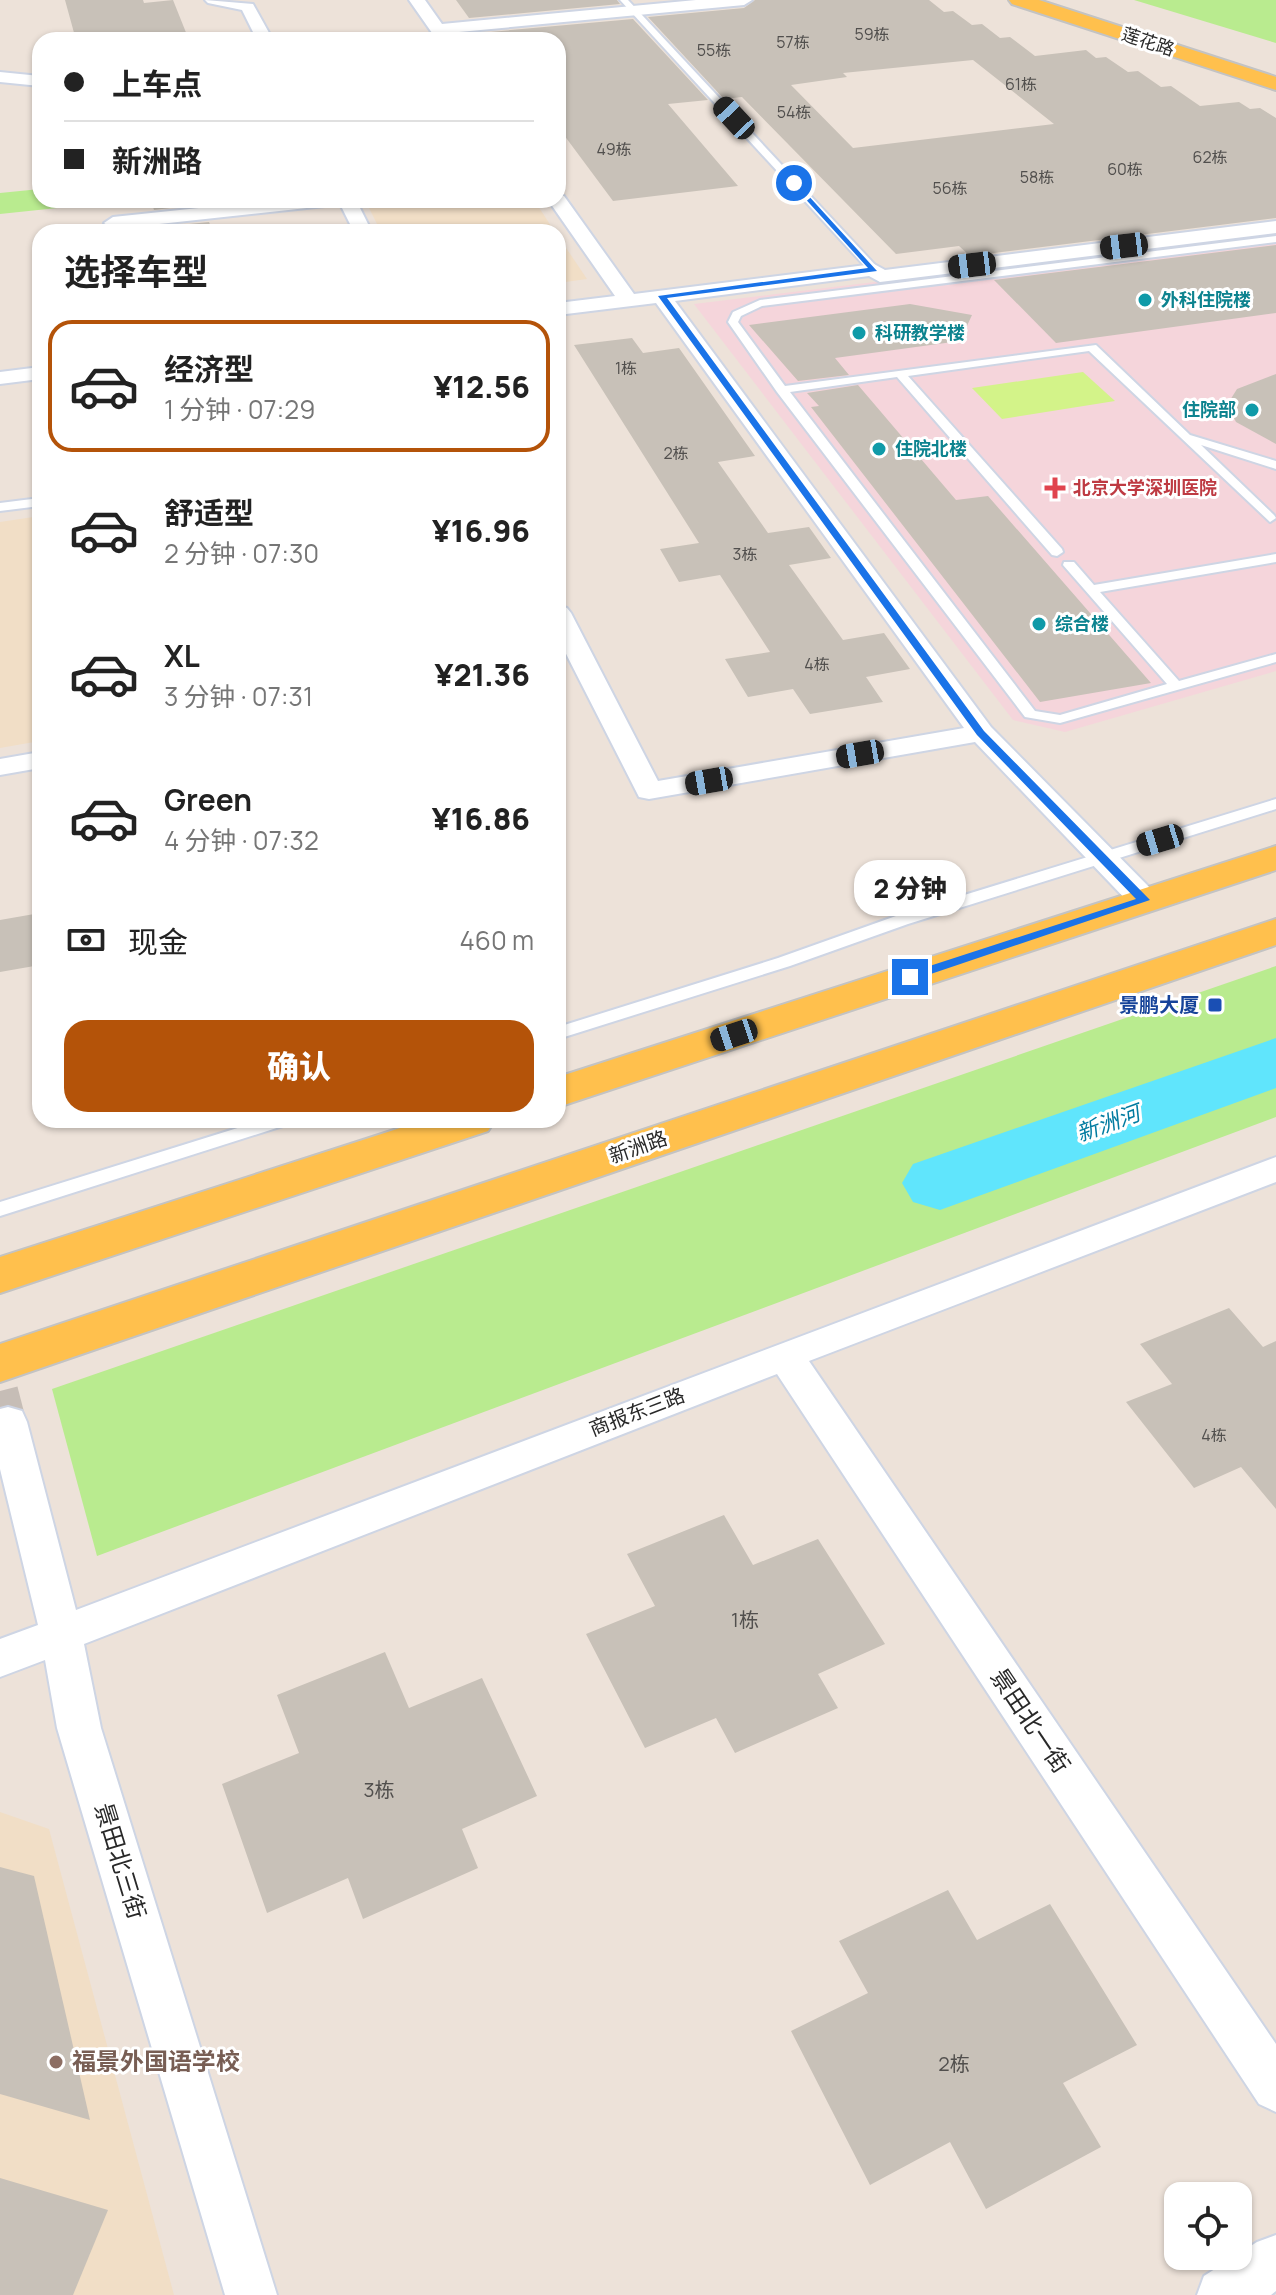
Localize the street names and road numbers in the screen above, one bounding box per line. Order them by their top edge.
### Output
street label: 莲花路 [1119,21,1178,61]
street label: 新洲路 [605,1124,671,1169]
street label: 商报东三路 [585,1381,688,1442]
street label: 景田北一街 [984,1661,1078,1779]
street label: 景田北三街 [88,1798,155,1923]

